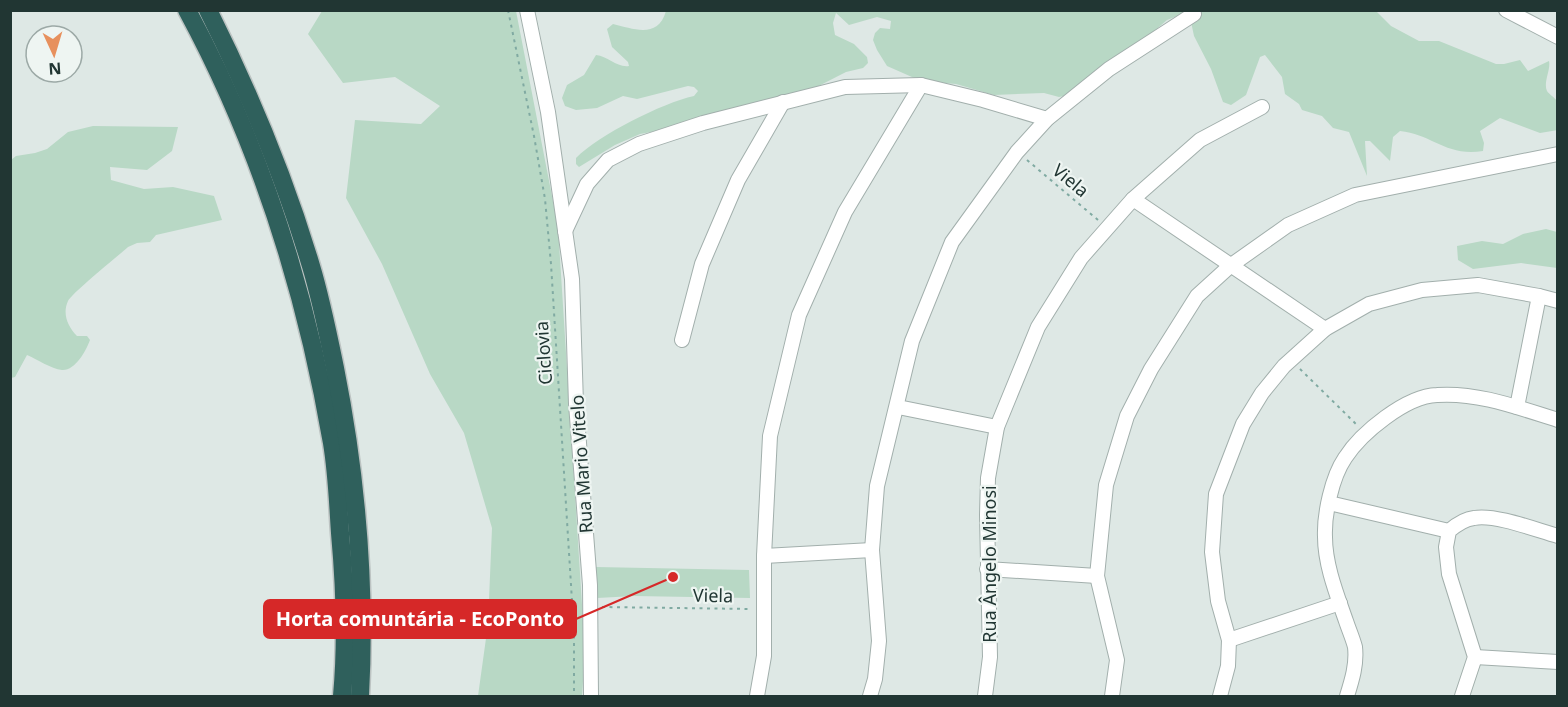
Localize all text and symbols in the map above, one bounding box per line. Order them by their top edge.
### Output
north arrow [24,24,84,84]
text: N [48,58,62,80]
street label: Viela [1048,158,1094,202]
street label: Ciclovia [529,320,557,386]
street label: Rua Mario Vitelo [564,394,598,534]
street label: Rua Ângelo Minosi [977,485,1001,643]
street label: Viela [693,583,733,607]
callout: Horta comuntária - EcoPonto [264,600,576,638]
text: Horta comuntária - EcoPonto [276,605,564,632]

